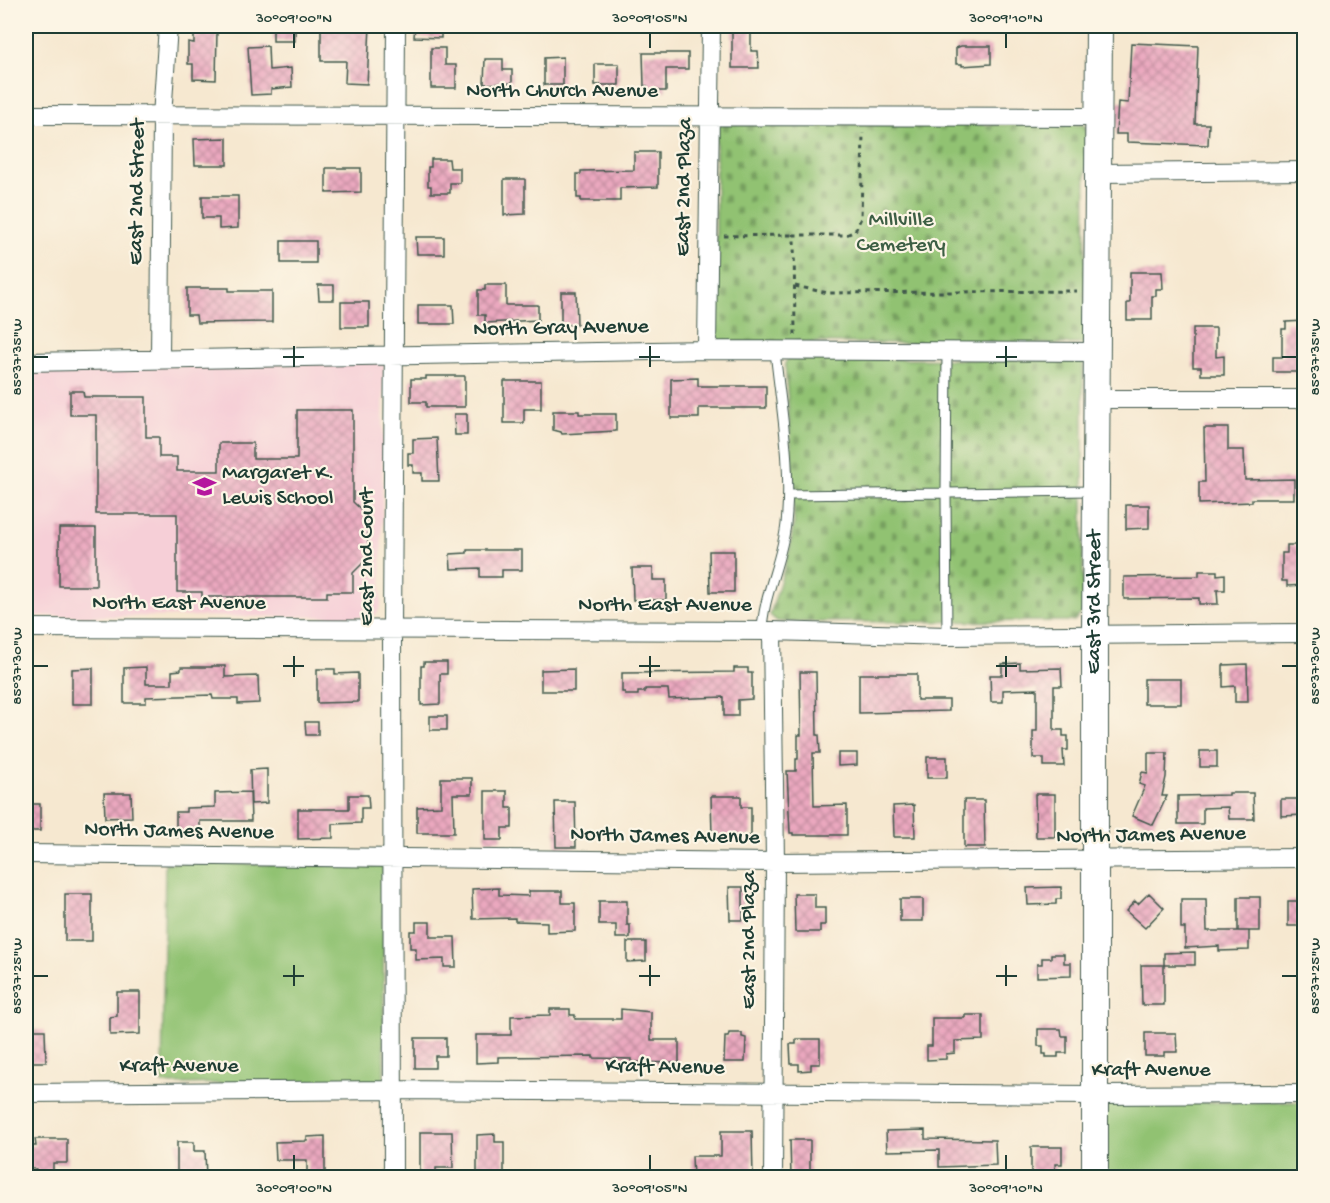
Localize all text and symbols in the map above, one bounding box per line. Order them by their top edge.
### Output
text: 30°09'00"N [255,10,332,28]
text: 30°09'05"N [611,10,688,28]
text: 30°09'10"N [968,10,1043,28]
street label: North Church Avenue [466,79,659,105]
street label: East 2nd Street [124,117,152,265]
street label: East 2nd Plaza [671,117,699,257]
park label: Millville Cemetery [856,208,946,259]
street label: North Gray Avenue [473,314,650,344]
text: 85°37'35"W [9,318,27,395]
text: 85°37'35"W [1307,318,1325,395]
place label: Margaret K. Lewis School [222,461,334,512]
school or university icon: Margaret K. Lewis School [191,474,217,500]
street label: East 2nd Court [355,486,381,626]
street label: East 3rd Street [1082,528,1109,674]
street label: North East Avenue [92,591,267,617]
street label: North East Avenue [578,593,753,619]
text: 85°37'30"W [9,627,27,705]
text: 85°37'30"W [1307,627,1325,705]
street label: North James Avenue [84,817,275,847]
street label: North James Avenue [1056,821,1247,851]
street label: North James Avenue [570,822,761,852]
street label: East 2nd Plaza [737,870,763,1009]
text: 85°37'25"W [9,938,27,1014]
text: 85°37'25"W [1307,938,1325,1014]
street label: Kraft Avenue [119,1054,239,1080]
street label: Kraft Avenue [605,1054,725,1082]
street label: Kraft Avenue [1091,1058,1211,1084]
text: 30°09'00"N [255,1180,332,1198]
text: 30°09'05"N [611,1180,688,1198]
text: 30°09'10"N [968,1180,1043,1198]

